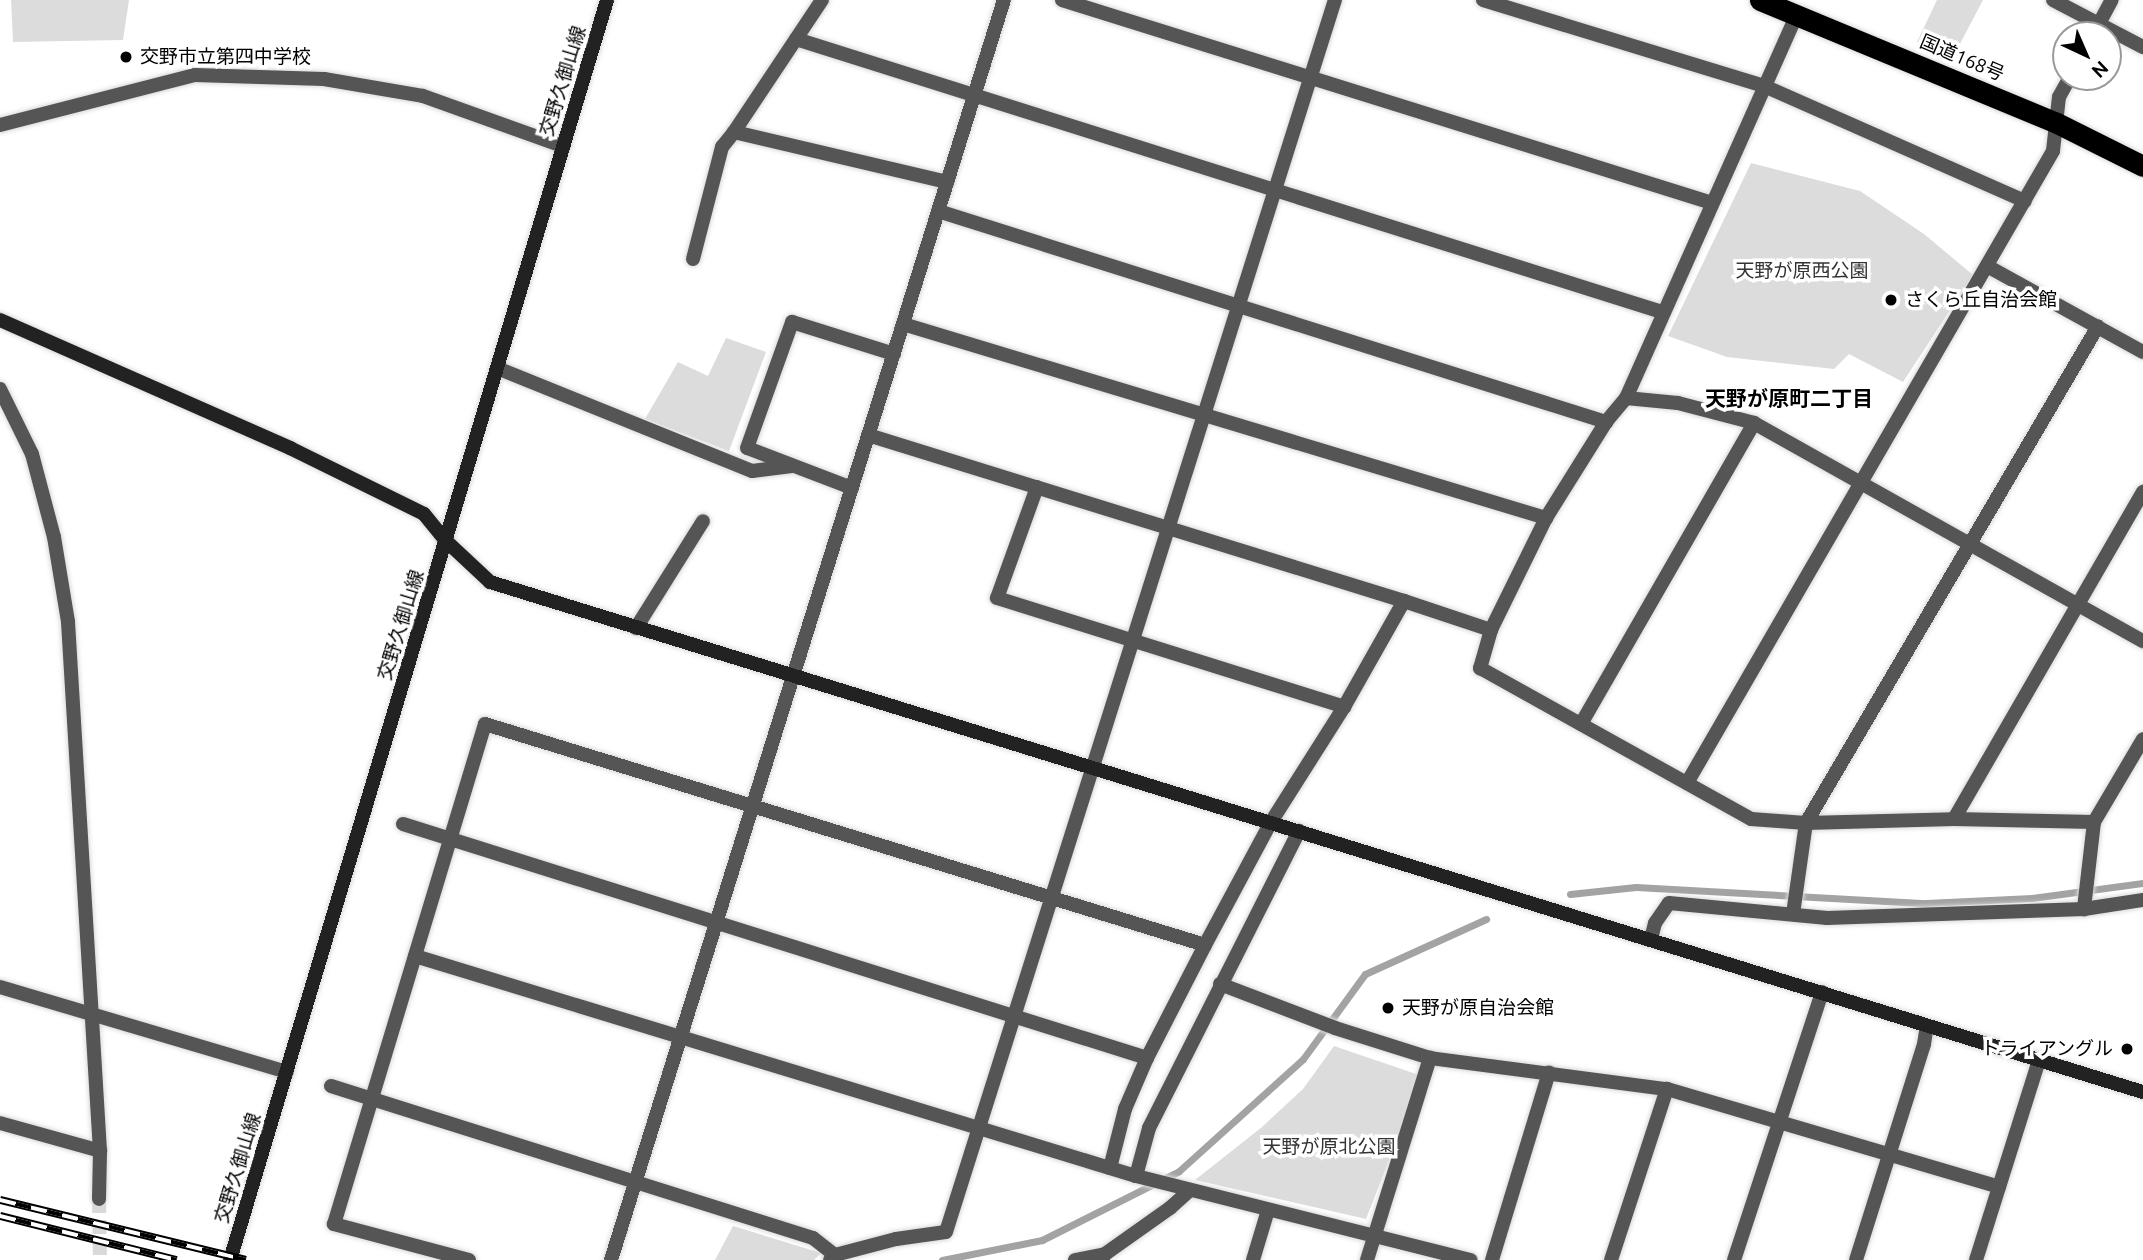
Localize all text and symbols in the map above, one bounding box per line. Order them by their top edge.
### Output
north arrow [2052,21,2122,91]
street label: 交野久御山線 [535,23,591,139]
street label: 国道168号 [1917,30,2007,86]
place label: 交野市立第四中学校 [140,46,311,68]
marker: 交野市立第四中学校 [118,49,134,65]
text: N [2087,57,2113,83]
park label: 天野が原西公園 [1736,260,1868,282]
place label: さくら丘自治会館 [1905,289,2057,311]
marker: さくら丘自治会館 [1883,292,1899,308]
district label: 天野が原町二丁目 [1705,385,1873,411]
street label: 交野久御山線 [373,567,429,683]
place label: 天野が原自治会館 [1402,997,1554,1019]
marker: 天野が原自治会館 [1380,1000,1396,1016]
place label: トライアングル [1980,1038,2113,1060]
marker: トライアングル [2119,1041,2135,1057]
street label: 交野久御山線 [210,1110,266,1226]
park label: 天野が原北公園 [1263,1136,1395,1158]

